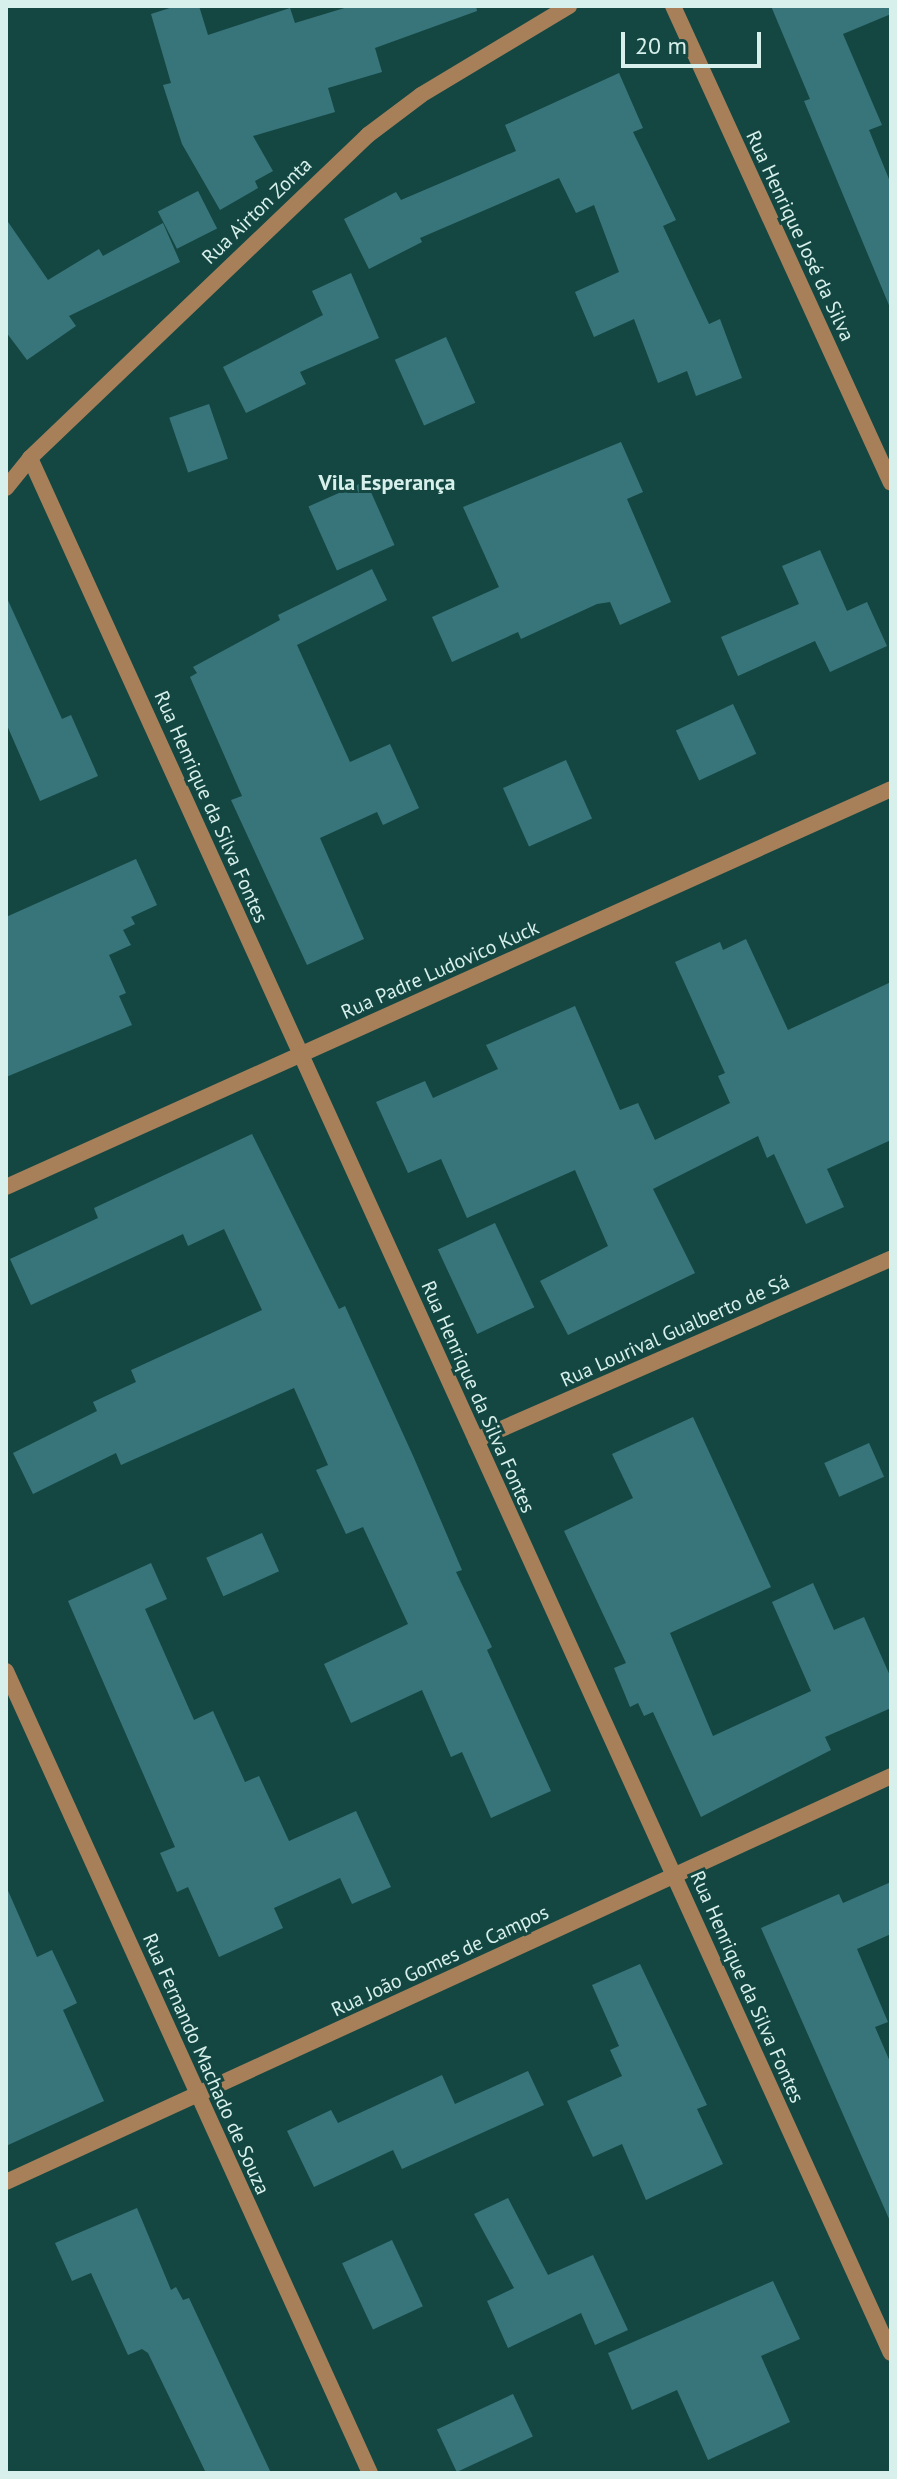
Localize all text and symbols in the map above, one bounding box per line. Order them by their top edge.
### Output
scale bar [625,16,765,66]
text: 20 m [635,30,687,61]
street label: Rua Henrique José da Silva [741,127,859,345]
street label: Rua Airton Zonta [197,152,317,270]
district label: Vila Esperança [319,470,455,496]
street label: Rua Henrique da Silva Fontes [149,687,273,927]
street label: Rua Padre Ludovico Kuck [337,916,543,1024]
street label: Rua Lourival Gualberto de Sá [557,1270,793,1392]
street label: Rua Henrique da Silva Fontes [416,1277,540,1517]
street label: Rua Henrique da Silva Fontes [685,1867,809,2107]
street label: Rua João Gomes de Campos [328,1900,552,2022]
street label: Rua Fernando Machado de Souza [137,1930,275,2198]

